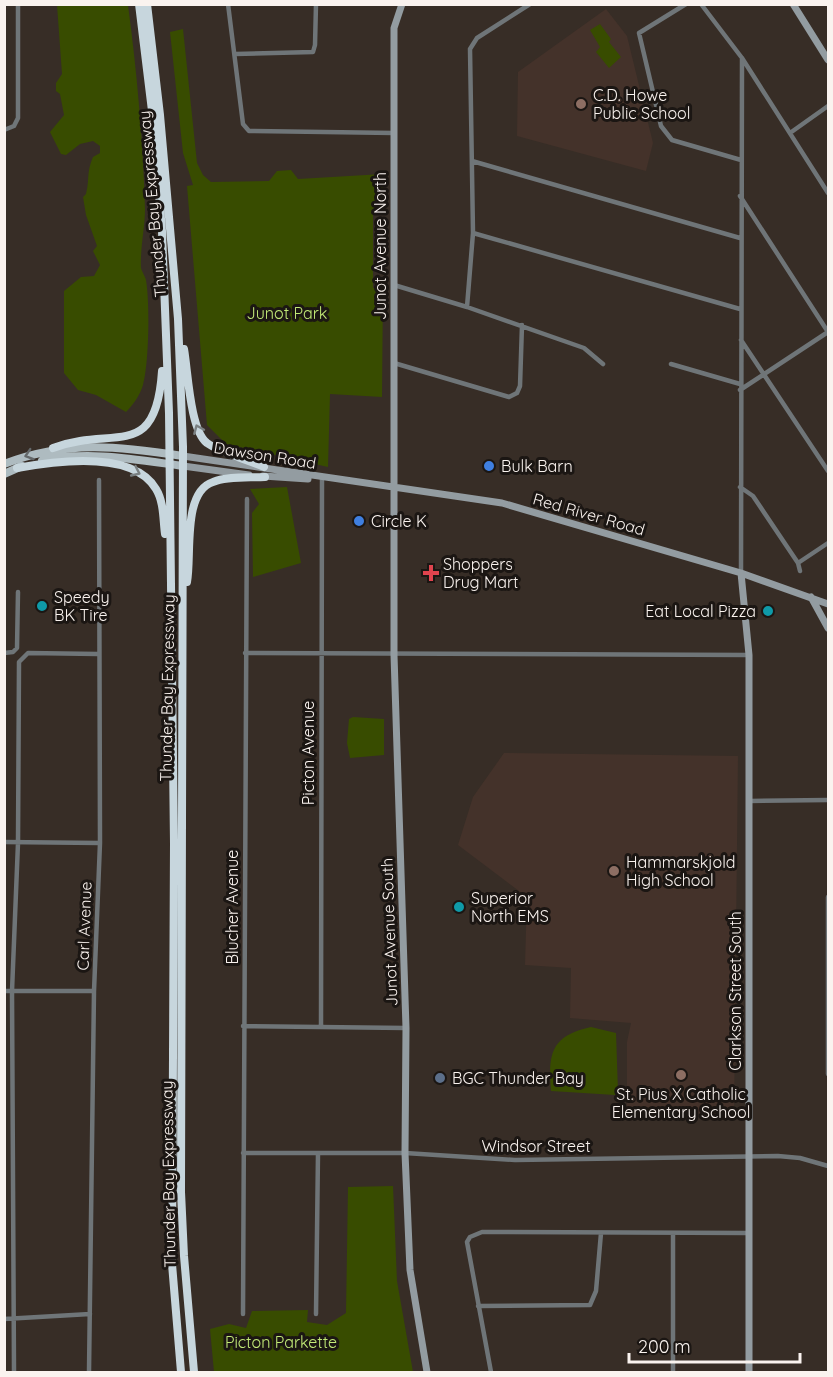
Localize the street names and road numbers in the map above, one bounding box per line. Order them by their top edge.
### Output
street label: Thunder Bay Expressway [134,110,170,298]
street label: Junot Avenue North [370,172,390,320]
street label: Dawson Road [212,437,318,473]
street label: Red River Road [531,488,647,540]
street label: Thunder Bay Expressway [155,594,179,782]
street label: Picton Avenue [298,701,318,805]
street label: Blucher Avenue [222,850,242,964]
street label: Junot Avenue South [376,858,402,1006]
street label: Carl Avenue [72,881,96,971]
street label: Clarkson Street South [725,911,745,1071]
street label: Thunder Bay Expressway [156,1080,180,1268]
street label: Windsor Street [481,1136,591,1156]

